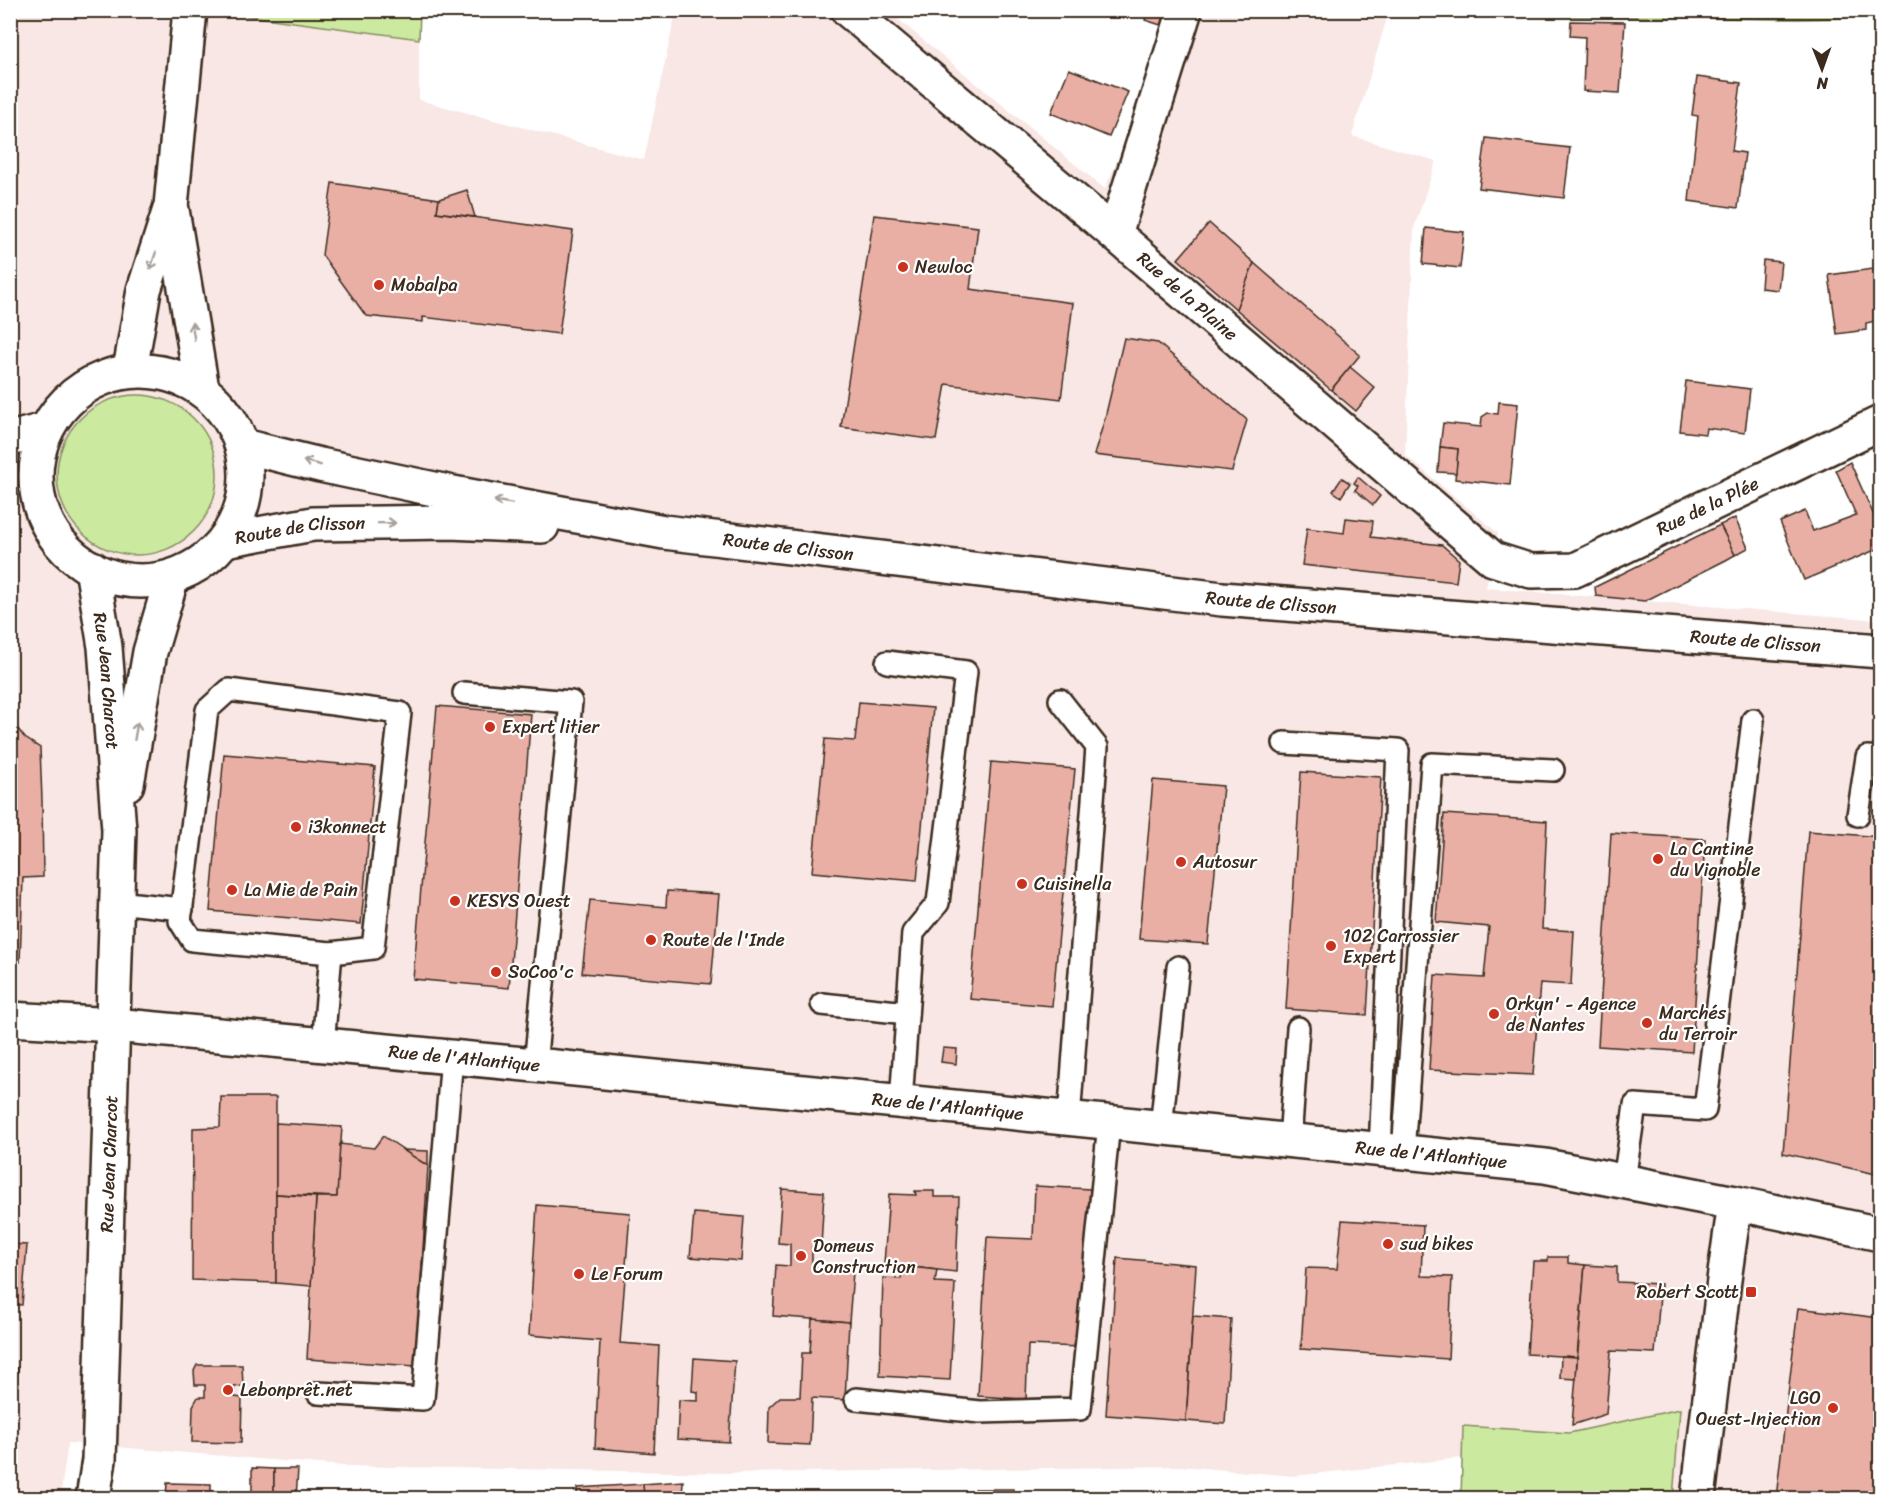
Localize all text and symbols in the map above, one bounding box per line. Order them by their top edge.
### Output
north arrow [1792,39,1852,99]
text: N [1816,69,1829,98]
street label: Rue de la Plaine [1129,243,1245,349]
one-way arrow [147,251,158,270]
place label: Newloc [915,251,972,283]
marker: Newloc [896,260,910,274]
place label: Mobalpa [391,269,457,301]
marker: Mobalpa [372,278,386,292]
one-way arrow [187,322,198,342]
one-way arrow [303,456,322,468]
street label: Rue de la Plée [1651,468,1764,545]
one-way arrow [494,496,513,507]
street label: Route de Clisson [232,507,366,554]
one-way arrow [376,517,396,529]
street label: Route de Clisson [721,523,855,571]
street label: Route de Clisson [1204,581,1338,624]
street label: Rue Jean Charcot [84,610,129,751]
street label: Route de Clisson [1689,620,1822,662]
place label: Expert litier [502,711,600,743]
marker: Expert litier [483,720,497,734]
one-way arrow [131,721,142,741]
place label: i3konnect [308,811,387,843]
marker: i3konnect [289,820,303,834]
place label: La Cantine du Vignoble [1670,833,1760,886]
place label: Autosur [1192,846,1258,878]
marker: La Cantine du Vignoble [1651,852,1665,866]
marker: Autosur [1174,855,1188,869]
place label: Cuisinella [1034,868,1112,900]
place label: La Mie de Pain [244,874,358,906]
marker: Cuisinella [1015,877,1029,891]
marker: La Mie de Pain [225,883,239,897]
place label: KESYS Ouest [467,885,571,917]
marker: KESYS Ouest [448,894,462,908]
place label: 102 Carrossier Expert [1343,920,1460,973]
place label: Route de l'Inde [663,924,785,956]
marker: Route de l'Inde [644,933,658,947]
marker: 102 Carrossier Expert [1324,939,1338,953]
place label: SoCoo'c [508,956,573,988]
marker: SoCoo'c [489,965,503,979]
place label: Orkyn' - Agence de Nantes [1506,988,1636,1041]
place label: Marchés du Terroir [1659,997,1738,1050]
marker: Orkyn' - Agence de Nantes [1487,1007,1501,1021]
marker: Marchés du Terroir [1640,1016,1654,1030]
street label: Rue de l'Atlantique [387,1035,542,1081]
street label: Rue de l'Atlantique [871,1083,1025,1130]
street label: Rue Jean Charcot [91,1095,127,1233]
street label: Rue de l'Atlantique [1354,1131,1509,1178]
place label: sud bikes [1399,1228,1474,1260]
place label: Domeus Construction [813,1230,916,1283]
marker: sud bikes [1381,1237,1395,1251]
marker: Domeus Construction [794,1249,808,1263]
place label: Le Forum [591,1258,663,1290]
marker: Le Forum [572,1267,586,1281]
place label: Robert Scott [1636,1276,1739,1308]
marker: Robert Scott [1744,1285,1758,1299]
place label: Lebonprêt.net [240,1374,353,1406]
place label: LGO Ouest-Injection [1696,1382,1821,1435]
marker: Lebonprêt.net [221,1383,235,1397]
marker: LGO Ouest-Injection [1826,1401,1840,1415]

